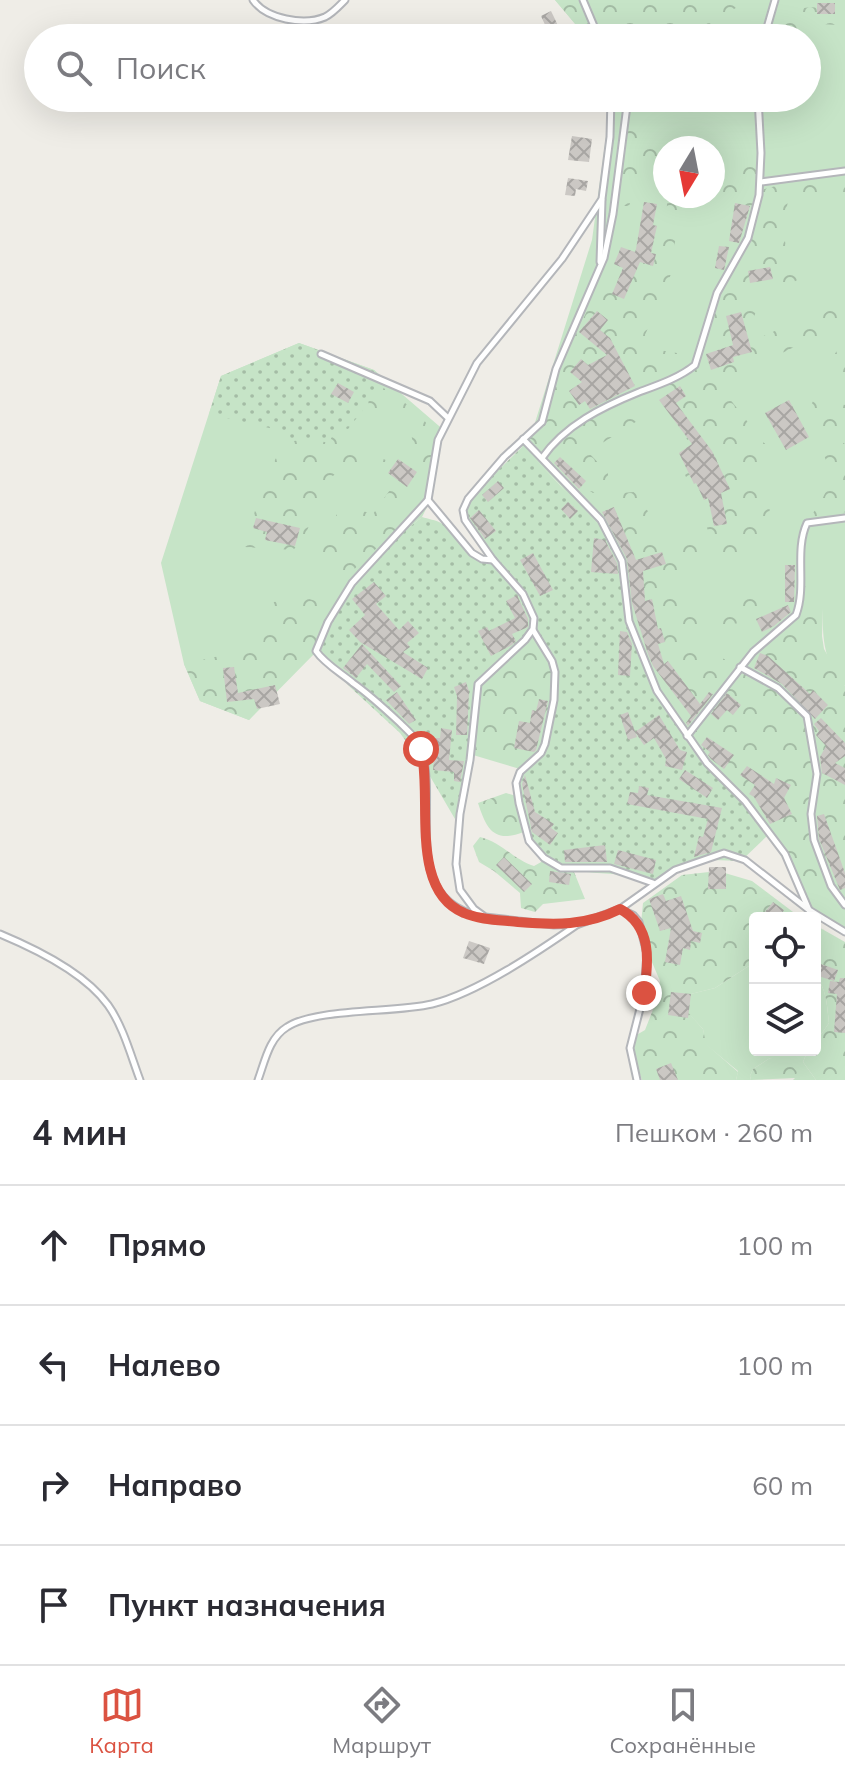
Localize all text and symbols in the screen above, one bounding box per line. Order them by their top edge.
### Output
search box [24,24,821,112]
icon: search [52,46,96,90]
text: Поиск [116,49,206,87]
north arrow [653,136,725,208]
route start [403,731,439,767]
map controls [749,912,821,1056]
button: locate [749,912,821,984]
route end [626,975,662,1011]
button: layers [749,984,821,1056]
text: 4 мин [32,1111,127,1154]
text: Пешком · 260 m [615,1116,813,1149]
icon: ahead [32,1223,76,1267]
text: Прямо [108,1226,206,1264]
text: 100 m [737,1229,813,1262]
icon: left [32,1343,76,1387]
text: Налево [108,1346,221,1384]
text: 100 m [737,1349,813,1382]
icon: right [32,1463,76,1507]
text: Направо [108,1466,242,1504]
text: 60 m [752,1469,813,1502]
icon: arrive [32,1583,76,1627]
text: Пункт назначения [108,1586,386,1624]
tab: Карта [89,1683,154,1759]
tab: Маршрут [332,1683,431,1759]
tab: Сохранённые [609,1683,756,1759]

